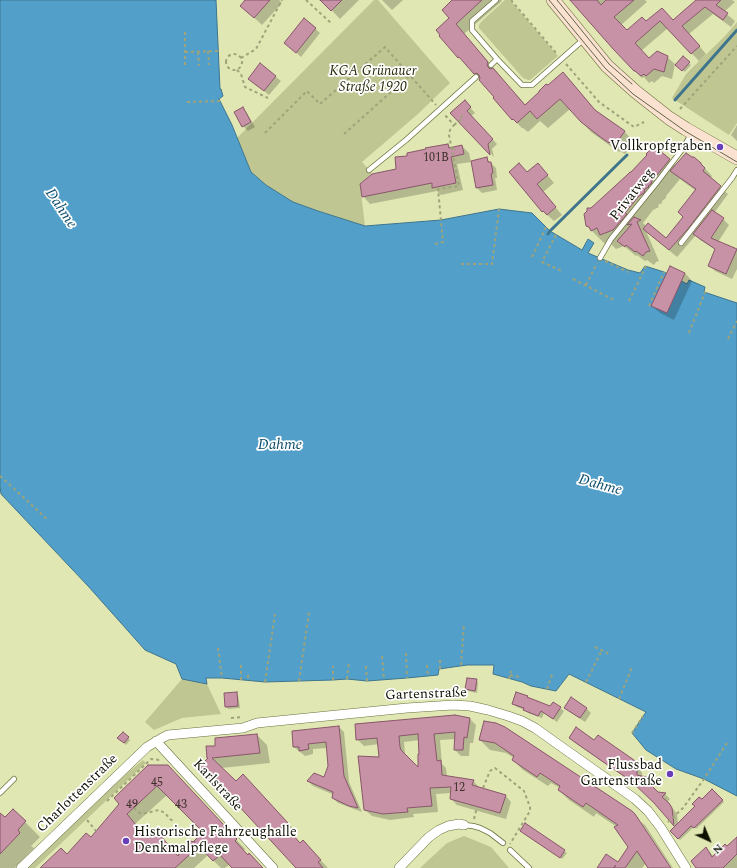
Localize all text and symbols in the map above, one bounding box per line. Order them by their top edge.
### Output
park label: KGA Grünauer Straße 1920 [329,64,417,96]
place label: Vollkropfgraben [610,139,712,155]
marker: Vollkropfgraben [715,142,725,152]
house number: 101B [423,152,449,166]
street label: Privatweg [607,165,659,225]
water label: Dahme [40,186,80,232]
water label: Dahme [258,437,302,455]
water label: Dahme [576,472,624,500]
street label: Gartenstraße [385,685,467,705]
street label: Charlottenstraße [34,751,122,837]
street label: Karlstraße [189,756,245,816]
place label: Flussbad Gartenstraße [580,758,662,790]
marker: Flussbad Gartenstraße [665,769,675,779]
house number: 45 [151,777,163,791]
house number: 12 [453,782,465,796]
house number: 49 [126,799,138,813]
house number: 43 [175,799,187,813]
north arrow [689,820,729,860]
place label: Historische Fahrzeughalle Denkmalpflege [134,825,297,858]
marker: Historische Fahrzeughalle Denkmalpflege [121,836,131,846]
text: N [709,840,727,858]

